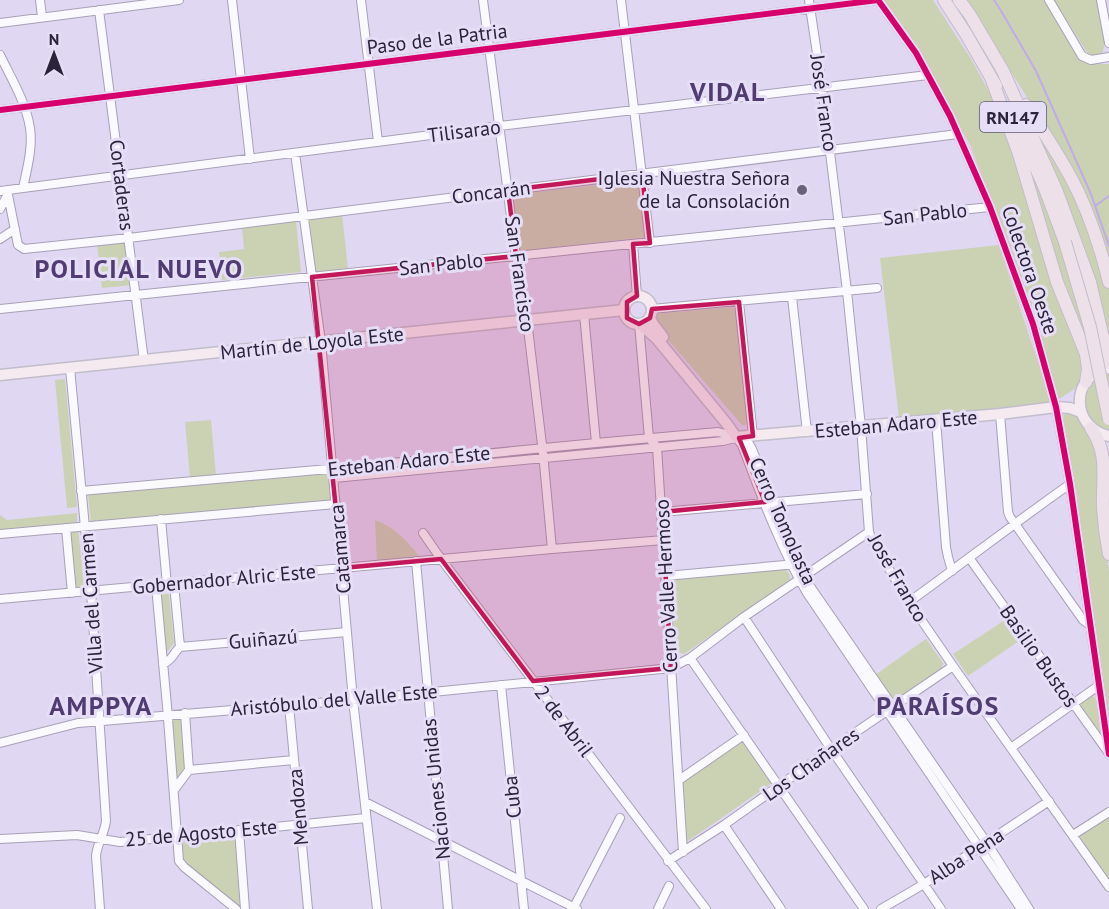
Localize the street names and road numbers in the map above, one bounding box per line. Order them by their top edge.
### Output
street label: Paso de la Patria [365,17,509,61]
street label: José Franco [804,52,844,153]
road number: RN147 [980,102,1046,132]
street label: Tilisarao [426,114,502,148]
street label: Cortaderas [104,138,140,232]
street label: Concarán [450,174,532,210]
street label: San Pablo [882,197,968,231]
street label: Colectora Oeste [996,202,1064,338]
street label: San Francisco [499,214,541,334]
street label: San Pablo [398,247,484,281]
street label: Martín de Loyola Este [219,320,405,366]
street label: Esteban Adaro Este [814,404,978,444]
street label: Esteban Adaro Este [326,440,492,482]
street label: Cerro Tomolasta [743,453,823,589]
street label: Cerro Valle Hermoso [648,498,684,674]
street label: Catamarca [323,503,357,595]
street label: José Franco [862,528,934,627]
street label: Villa del Carmen [73,532,109,675]
street label: Gobernador Alric Este [131,558,317,600]
street label: Basilio Bustos [994,600,1084,712]
street label: Guiñazú [228,623,298,655]
street label: Aristóbulo del Valle Este [229,678,439,722]
street label: 2 de Abril [529,680,599,762]
street label: Naciones Unidas [416,717,456,861]
street label: Los Chañares [758,721,864,807]
street label: Mendoza [282,768,314,846]
street label: Cuba [497,774,527,820]
street label: 25 de Agosto Este [124,813,278,853]
street label: Alba Pena [923,822,1009,890]

